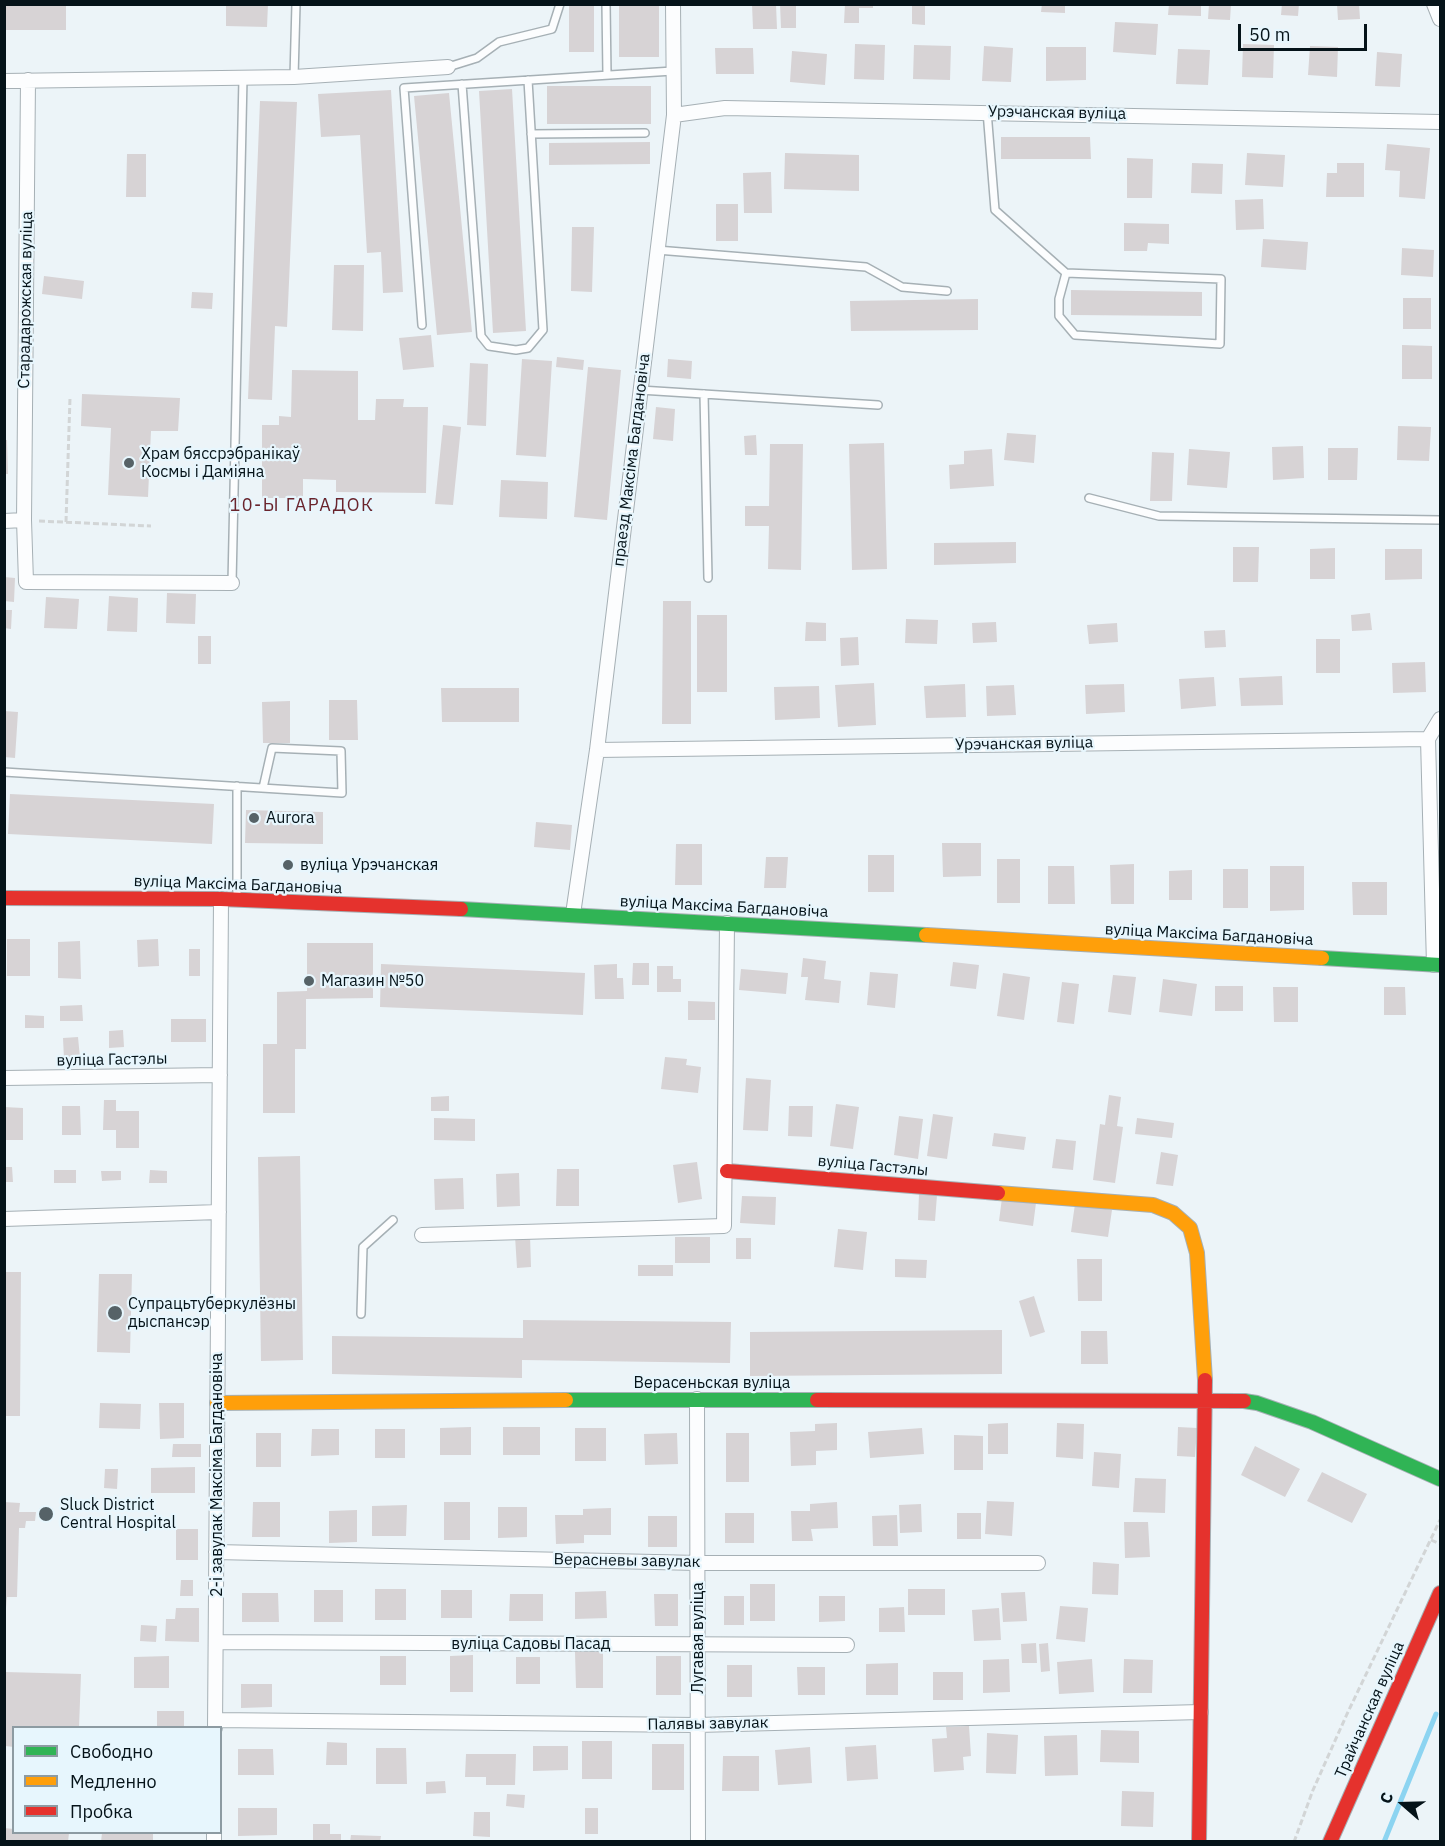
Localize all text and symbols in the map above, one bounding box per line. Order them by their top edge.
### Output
scale bar [1241,12,1370,50]
text: 50 m [1249,23,1291,46]
street label: Урэчанская вуліца [988,102,1126,124]
street label: Старадарожская вуліца [15,211,37,389]
street label: праезд Максіма Багдановіча [609,352,655,568]
place label: Храм бяссрэбранікаў Космы і Даміяна [141,444,300,482]
marker: Храм бяссрэбранікаў Космы і Даміяна [122,456,136,470]
district label: 10-Ы ГАРАДОК [229,495,375,517]
street label: Урэчанская вуліца [955,733,1093,755]
place label: Aurora [266,808,314,828]
marker: Aurora [247,811,261,825]
place label: вуліца Урэчанская [300,855,438,875]
marker: вуліца Урэчанская [281,858,295,872]
street label: вуліца Максіма Багдановіча [133,872,343,898]
street label: вуліца Максіма Багдановіча [619,892,829,922]
street label: вуліца Максіма Багдановіча [1104,920,1314,950]
place label: Магазин №50 [321,971,424,991]
marker: Магазин №50 [302,974,316,988]
street label: вуліца Гастэлы [56,1049,168,1071]
street label: вуліца Гастэлы [817,1152,929,1180]
place label: Супрацьтуберкулёзны дыспансэр [128,1294,296,1332]
marker: Супрацьтуберкулёзны дыспансэр [106,1304,124,1322]
street label: 2-і завулак Максіма Багдановіча [207,1353,227,1597]
street label: Верасеньская вуліца [634,1373,790,1393]
place label: Sluck District Central Hospital [60,1495,176,1533]
marker: Sluck District Central Hospital [37,1505,55,1523]
street label: Верасневы завулак [553,1550,701,1572]
street label: Лугавая вуліца [688,1582,708,1694]
street label: вуліца Садовы Пасад [451,1634,611,1654]
street label: Трайчанская вуліца [1331,1639,1409,1781]
street label: Палявы завулак [647,1713,769,1735]
legend [12,1726,222,1834]
text: Свободно [70,1740,153,1763]
text: Медленно [70,1770,157,1793]
north arrow [1373,1774,1433,1834]
text: С [1375,1790,1397,1806]
text: Пробка [70,1800,133,1823]

